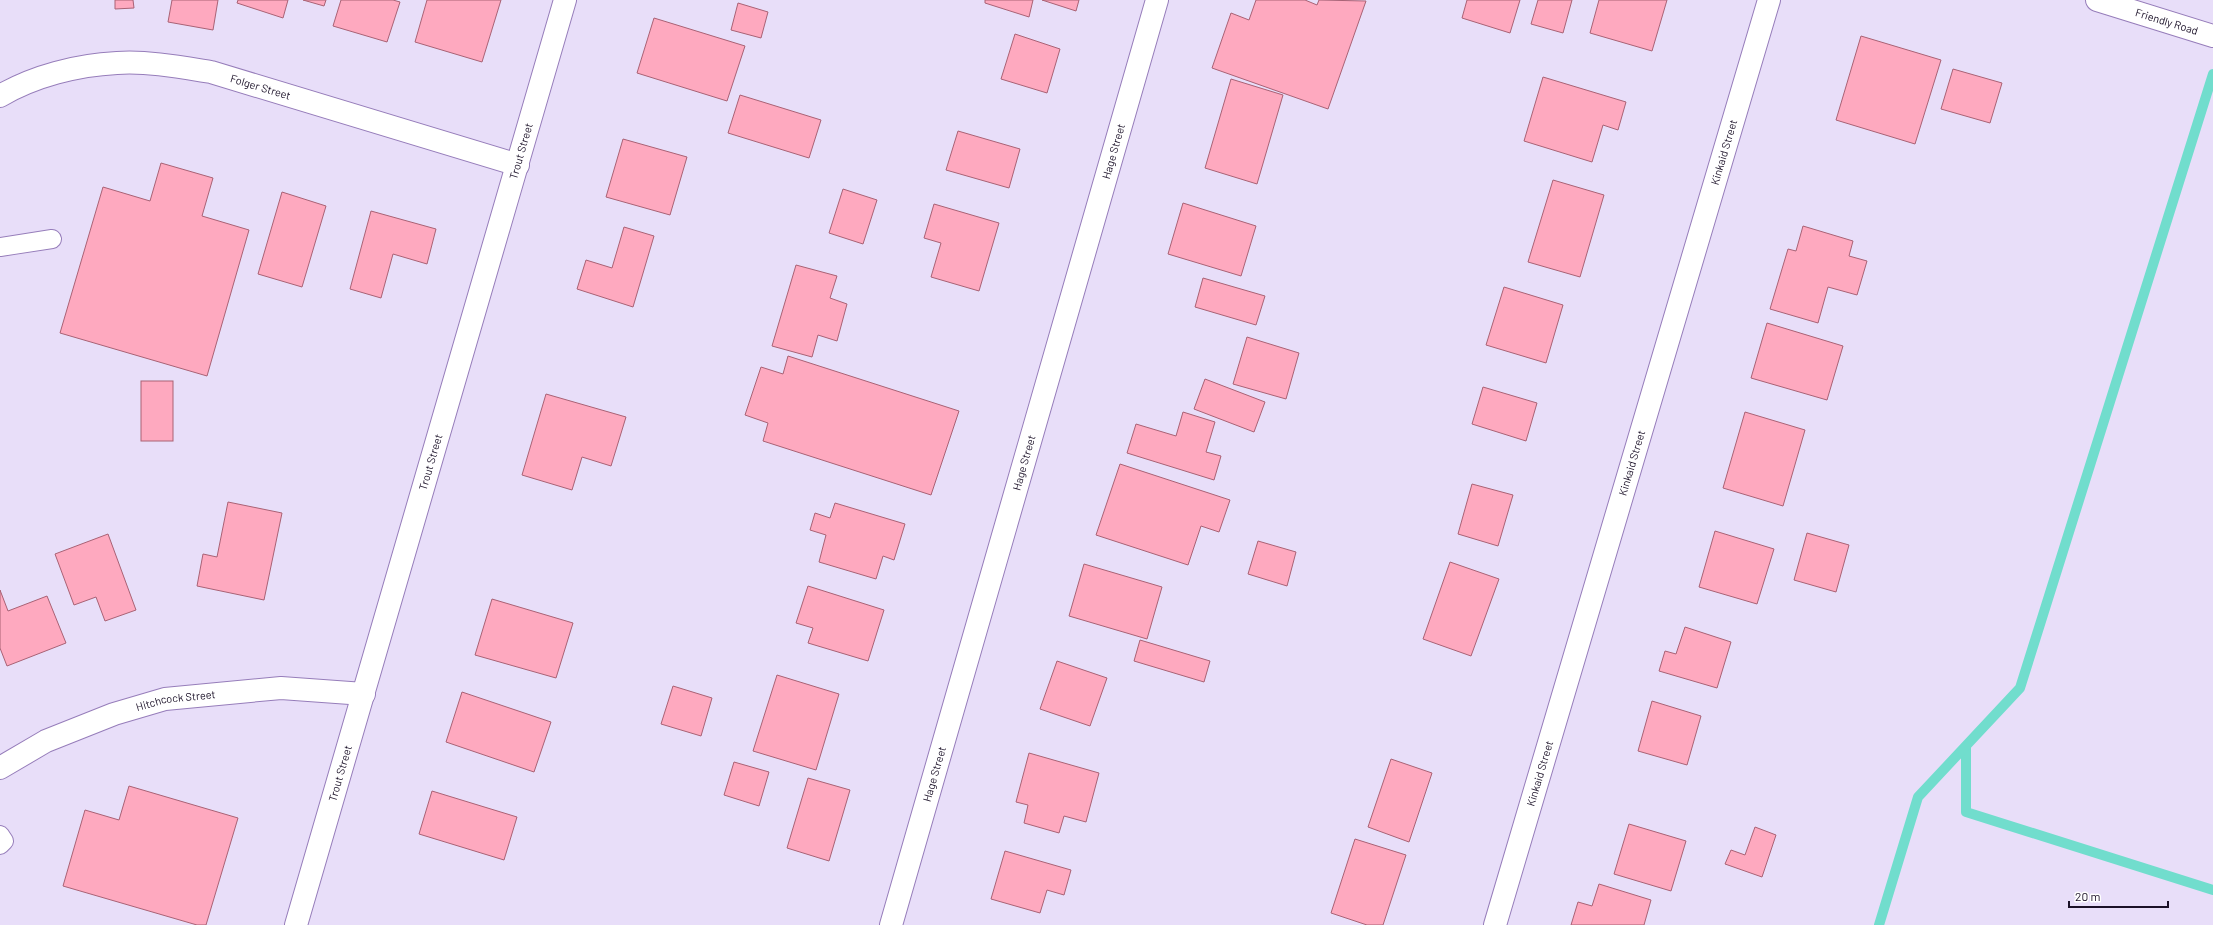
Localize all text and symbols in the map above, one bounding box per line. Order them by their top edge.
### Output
street label: Friendly Road [2134,5,2200,37]
street label: Folger Street [229,71,292,102]
street label: Kinkaid Street [1708,118,1739,186]
street label: Trout Street [506,121,535,181]
street label: Hage Street [1099,122,1127,180]
street label: Kinkaid Street [1616,428,1647,497]
street label: Trout Street [416,432,444,492]
street label: Hage Street [1009,433,1038,492]
street label: Hitchcock Street [134,687,216,713]
street label: Kinkaid Street [1524,739,1555,808]
street label: Trout Street [325,744,354,803]
street label: Hage Street [920,745,948,803]
scale bar [2069,883,2168,909]
text: 20 m [2075,889,2101,903]

